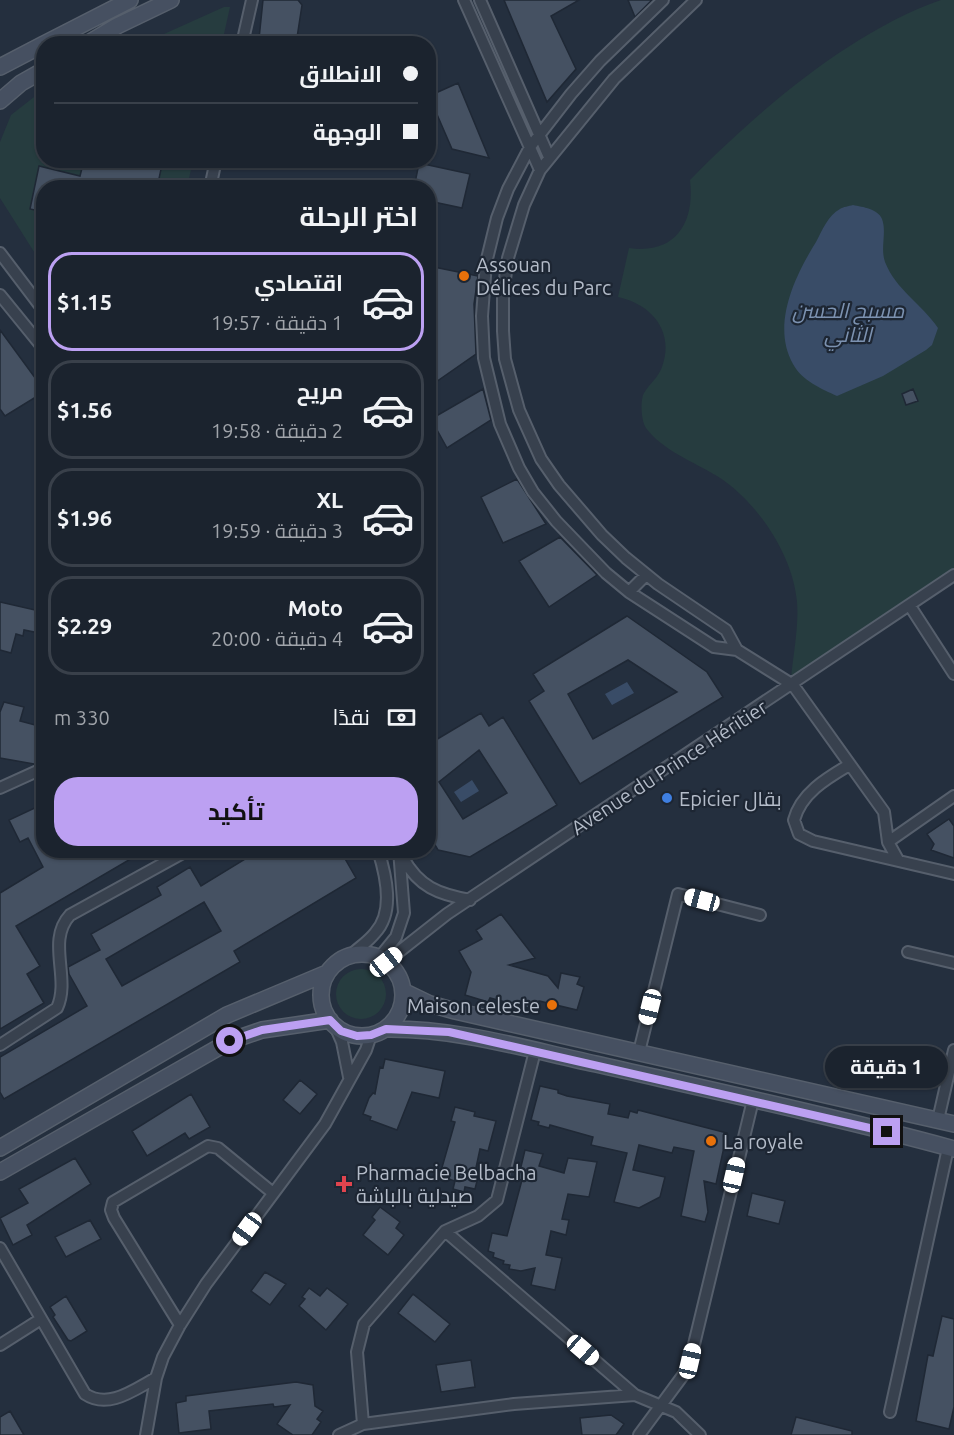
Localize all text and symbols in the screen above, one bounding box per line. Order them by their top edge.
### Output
text: الانطلاق [299,61,382,86]
text: الوجهة [313,119,382,144]
text: اختر الرحلة [299,201,418,231]
place label: Assouan Délices du Parc [476,253,611,299]
marker: Assouan Délices du Parc [457,269,471,283]
text: اقتصادي [254,270,343,295]
icon: car [361,275,415,329]
text: $1.15 [57,289,112,314]
water label: مسبح الحسن الثاني [792,298,905,352]
text: 1 دقيقة · 19:57 [211,311,343,334]
text: مريح [297,378,343,403]
icon: car [361,383,415,437]
text: $1.56 [57,397,112,422]
text: 2 دقيقة · 19:58 [211,419,343,442]
text: XL [316,487,343,512]
icon: car [361,491,415,545]
text: $1.96 [57,505,112,530]
text: 3 دقيقة · 19:59 [211,519,343,542]
text: Moto [288,595,343,620]
icon: car [361,599,415,653]
text: $2.29 [57,613,112,638]
text: 4 دقيقة · 20:00 [211,627,343,650]
street label: Avenue du Prince Héritier [567,695,772,839]
icon: cash [385,701,418,734]
text: نقدًا [332,704,370,729]
text: 330 m [54,706,110,729]
button: تأكيد [54,777,418,846]
place label: Epicier بقال [679,787,781,812]
marker: Epicier بقال [660,791,674,805]
car [682,887,722,913]
car [366,944,406,980]
car [637,987,663,1027]
place label: Maison celeste [407,994,540,1017]
marker: Maison celeste [545,998,559,1012]
route start [216,1027,243,1054]
callout: 1 دقيقة [826,1045,948,1087]
text: 1 دقيقة [850,1055,923,1078]
route end [873,1118,900,1145]
place label: La royale [723,1130,803,1153]
marker: La royale [704,1134,718,1148]
car [721,1155,747,1195]
place label: Pharmacie Belbacha صيدلية بالباشة [356,1161,537,1207]
marker: Pharmacie Belbacha صيدلية بالباشة [337,1177,351,1191]
car [229,1209,265,1249]
car [564,1331,602,1369]
car [677,1341,703,1381]

